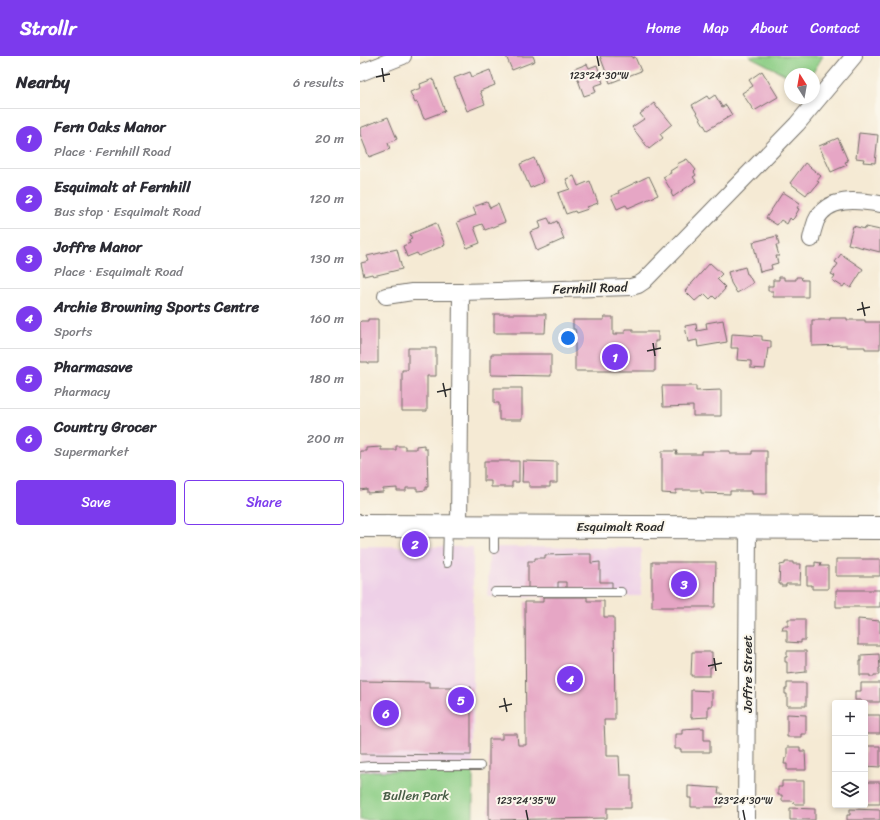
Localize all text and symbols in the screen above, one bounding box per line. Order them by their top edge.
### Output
text: Strollr [20,12,76,45]
text: Home [646,16,681,41]
text: Map [703,16,729,41]
text: About [751,16,788,41]
text: Contact [810,16,860,41]
text: Nearby [16,67,70,97]
text: 123°24'30"W [569,67,629,85]
north arrow [784,68,820,104]
text: 6 results [293,71,344,94]
text: Fern Oaks Manor [54,114,166,140]
text: 1 [26,127,32,150]
text: 20 m [315,127,344,150]
text: Place · Fernhill Road [54,140,171,163]
text: Esquimalt at Fernhill [54,174,191,200]
text: 2 [25,187,33,210]
text: 120 m [309,187,344,210]
text: Bus stop · Esquimalt Road [54,200,201,223]
text: Joffre Manor [54,234,142,260]
text: 3 [25,247,33,270]
text: 130 m [310,247,344,270]
text: Place · Esquimalt Road [54,260,183,283]
street label: Fernhill Road [552,275,629,301]
text: Archie Browning Sports Centre [54,294,259,320]
text: 4 [25,307,33,330]
text: 160 m [309,307,344,330]
text: Sports [54,320,92,343]
your location [558,328,578,348]
pin: 1 [602,342,628,372]
text: Pharmasave [54,354,133,380]
text: 5 [25,367,33,390]
text: 180 m [309,367,344,390]
text: Pharmacy [54,380,110,403]
text: Country Grocer [54,414,156,440]
text: 6 [25,427,33,450]
text: 200 m [307,427,344,450]
text: Supermarket [54,440,129,463]
button: Save [16,480,176,525]
button: Share [184,480,344,525]
street label: Esquimalt Road [576,515,665,538]
pin: 2 [402,529,428,559]
pin: 3 [671,569,697,599]
street label: Joffre Street [736,635,759,714]
pin: 4 [557,664,583,694]
pin: 5 [448,685,474,715]
pin: 6 [373,698,399,728]
map controls [832,700,868,808]
button: + [832,700,868,736]
button: − [832,736,868,772]
button: layers [832,772,868,808]
park label: Bullen Park [383,784,449,807]
text: 123°24'35"W [496,792,556,810]
text: 123°24'30"W [713,792,773,810]

